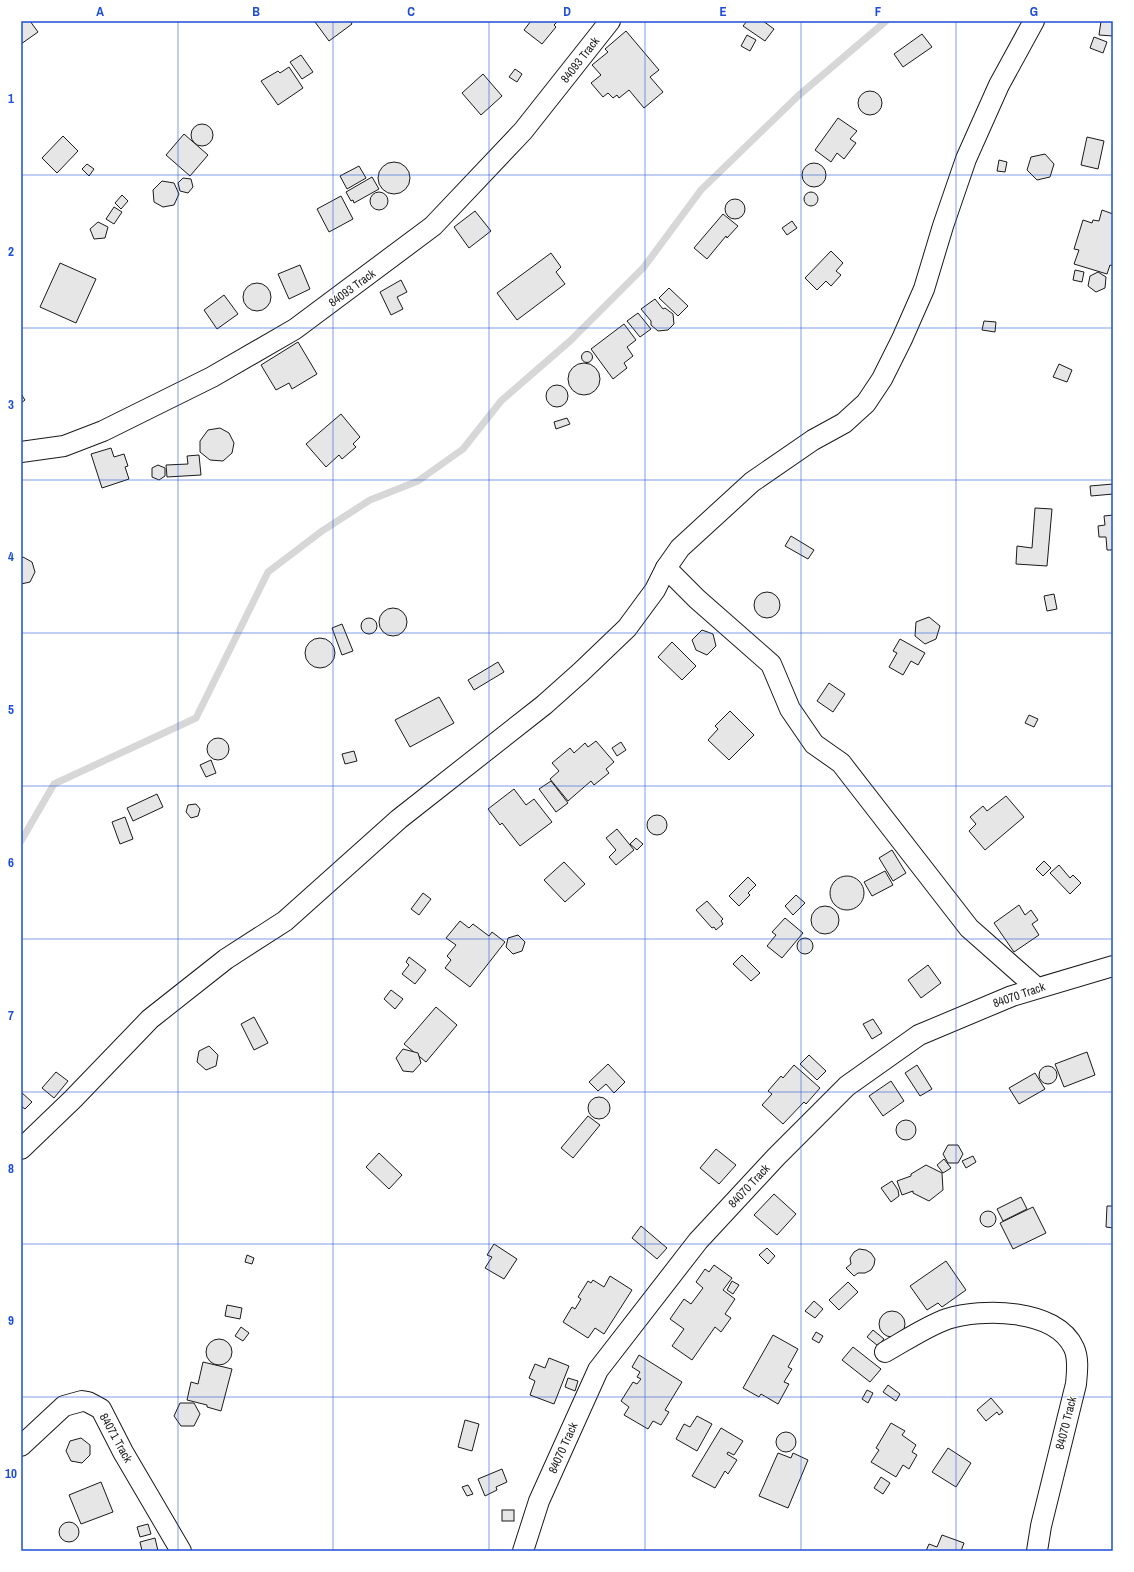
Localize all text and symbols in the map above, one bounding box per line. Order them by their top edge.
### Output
text: A [96,3,104,20]
text: B [252,3,260,20]
text: C [407,3,415,20]
text: D [563,3,571,20]
text: E [719,3,727,20]
text: F [875,3,882,20]
text: G [1030,3,1038,20]
street label: 84093 Track [557,34,603,86]
text: 1 [8,90,14,107]
text: 2 [8,243,14,260]
street label: 84093 Track [325,266,379,310]
text: 3 [8,396,14,413]
text: 4 [8,548,14,565]
text: 5 [8,701,14,718]
text: 6 [8,854,14,871]
street label: 84070 Track [991,979,1047,1011]
text: 7 [8,1007,14,1024]
text: 8 [8,1160,14,1177]
street label: 84070 Track [725,1161,773,1211]
text: 9 [8,1312,14,1329]
street label: 84070 Track [1052,1395,1080,1451]
street label: 84071 Track [96,1410,136,1466]
street label: 84070 Track [545,1420,581,1476]
text: 10 [5,1465,17,1482]

